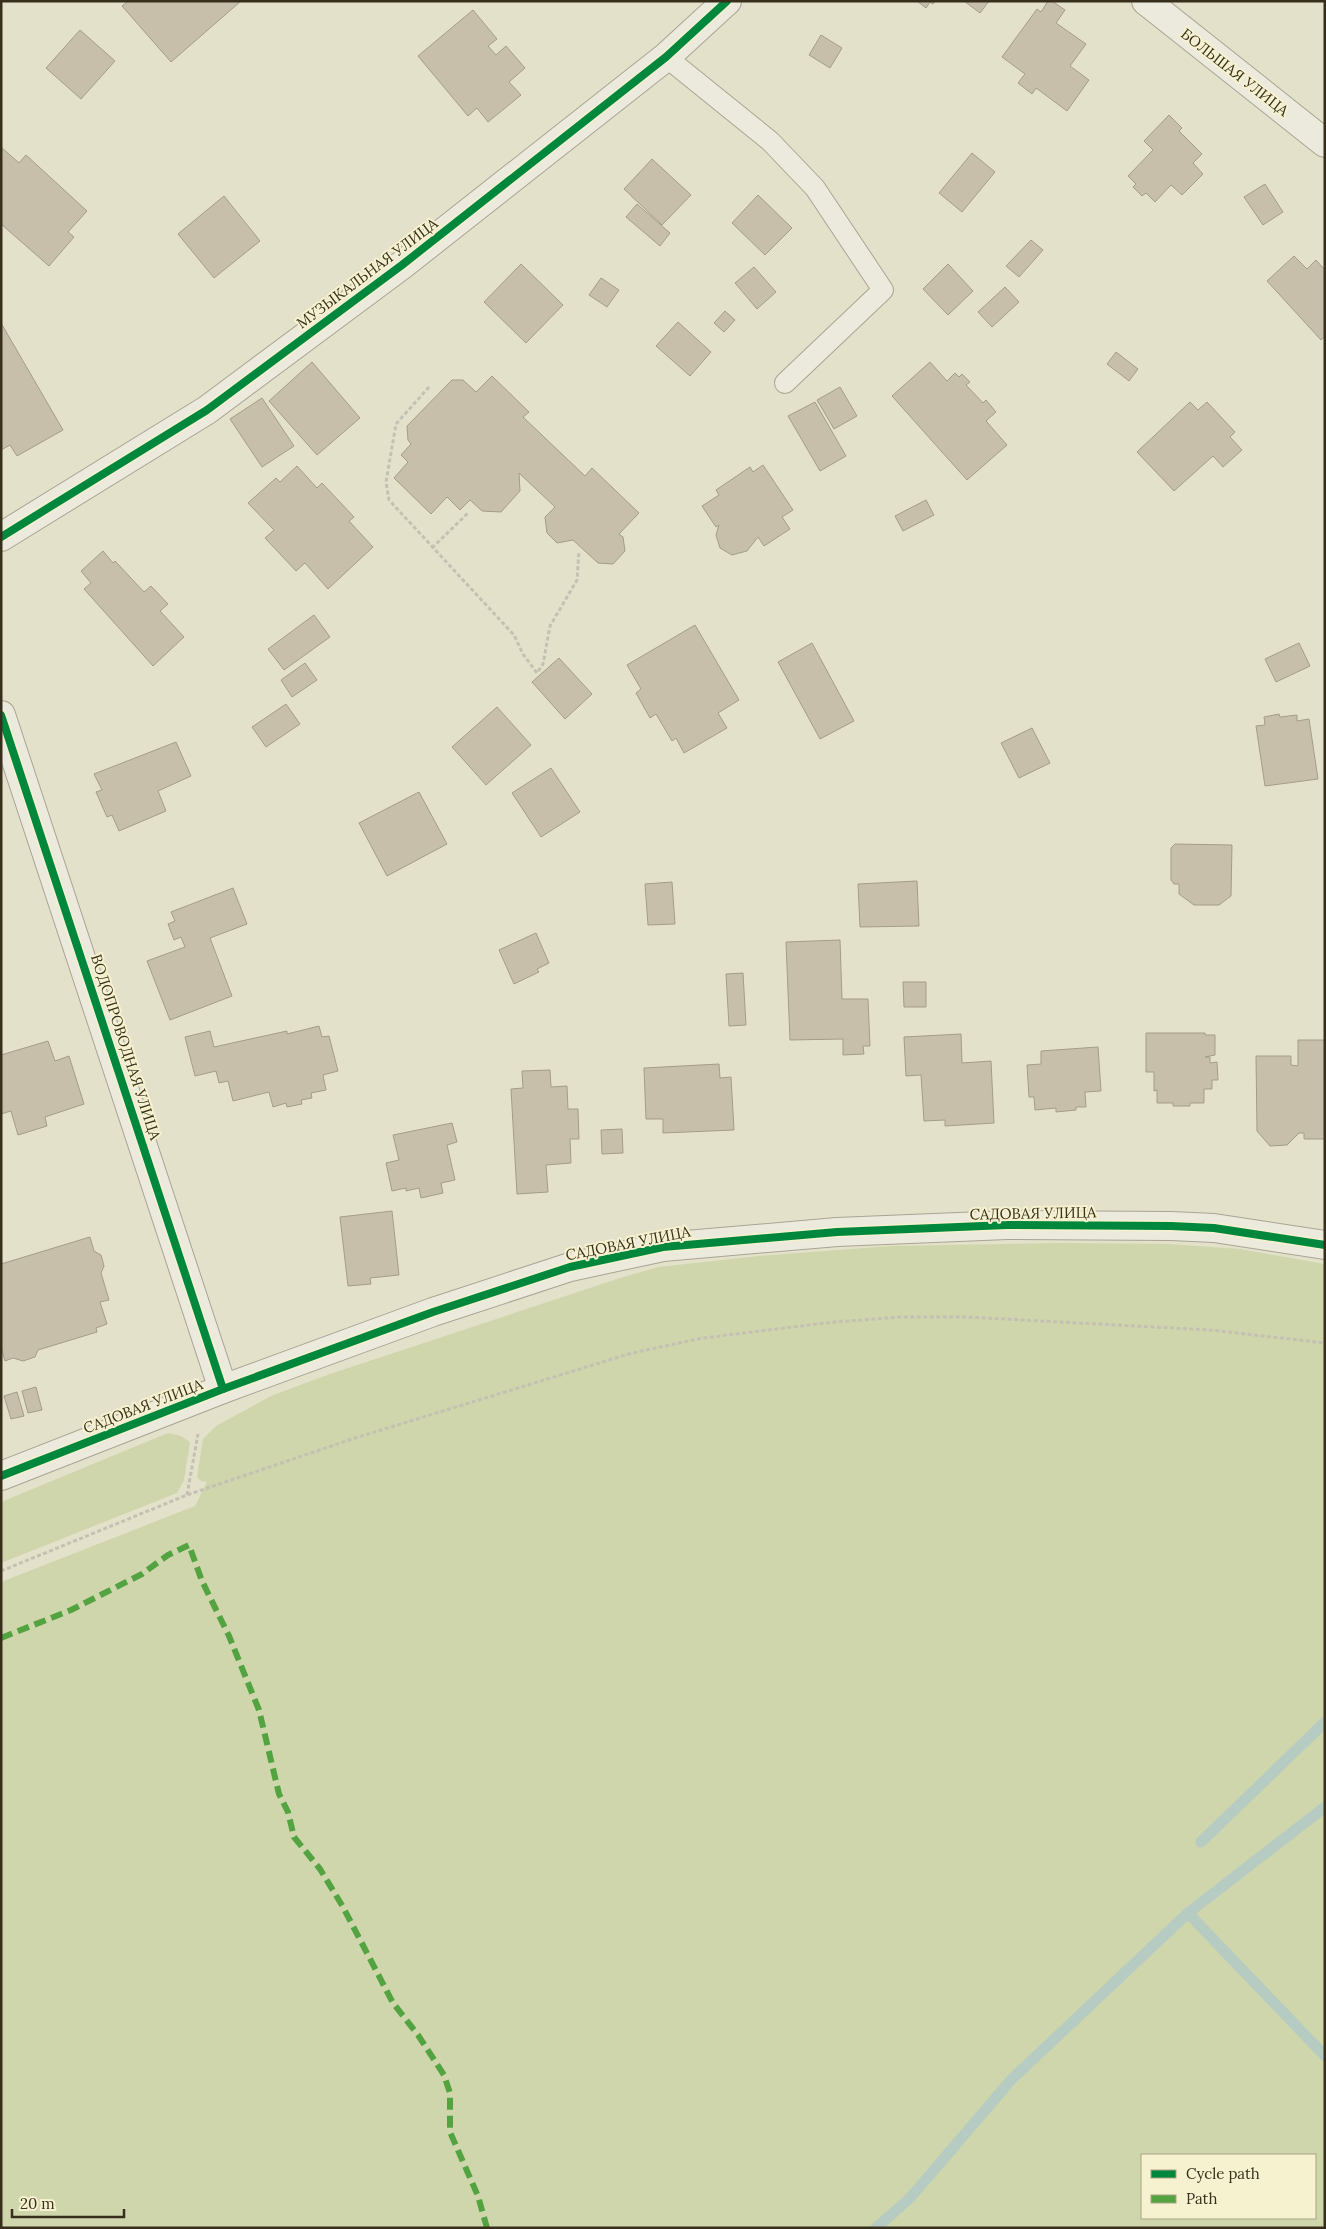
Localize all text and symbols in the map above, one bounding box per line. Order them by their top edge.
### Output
street label: БОЛЬШАЯ УЛИЦА [1177,24,1293,120]
street label: МУЗЫКАЛЬНАЯ УЛИЦА [293,213,442,332]
street label: ВОДОПРОВОДНАЯ УЛИЦА [87,952,165,1143]
street label: САДОВАЯ УЛИЦА [969,1202,1097,1224]
street label: САДОВАЯ УЛИЦА [564,1221,693,1264]
street label: САДОВАЯ УЛИЦА [80,1374,206,1438]
legend [1141,2154,1316,2219]
text: Cycle path [1186,2164,1260,2183]
scale bar [12,2186,125,2218]
text: Path [1186,2189,1217,2208]
text: 20 m [20,2194,55,2213]

